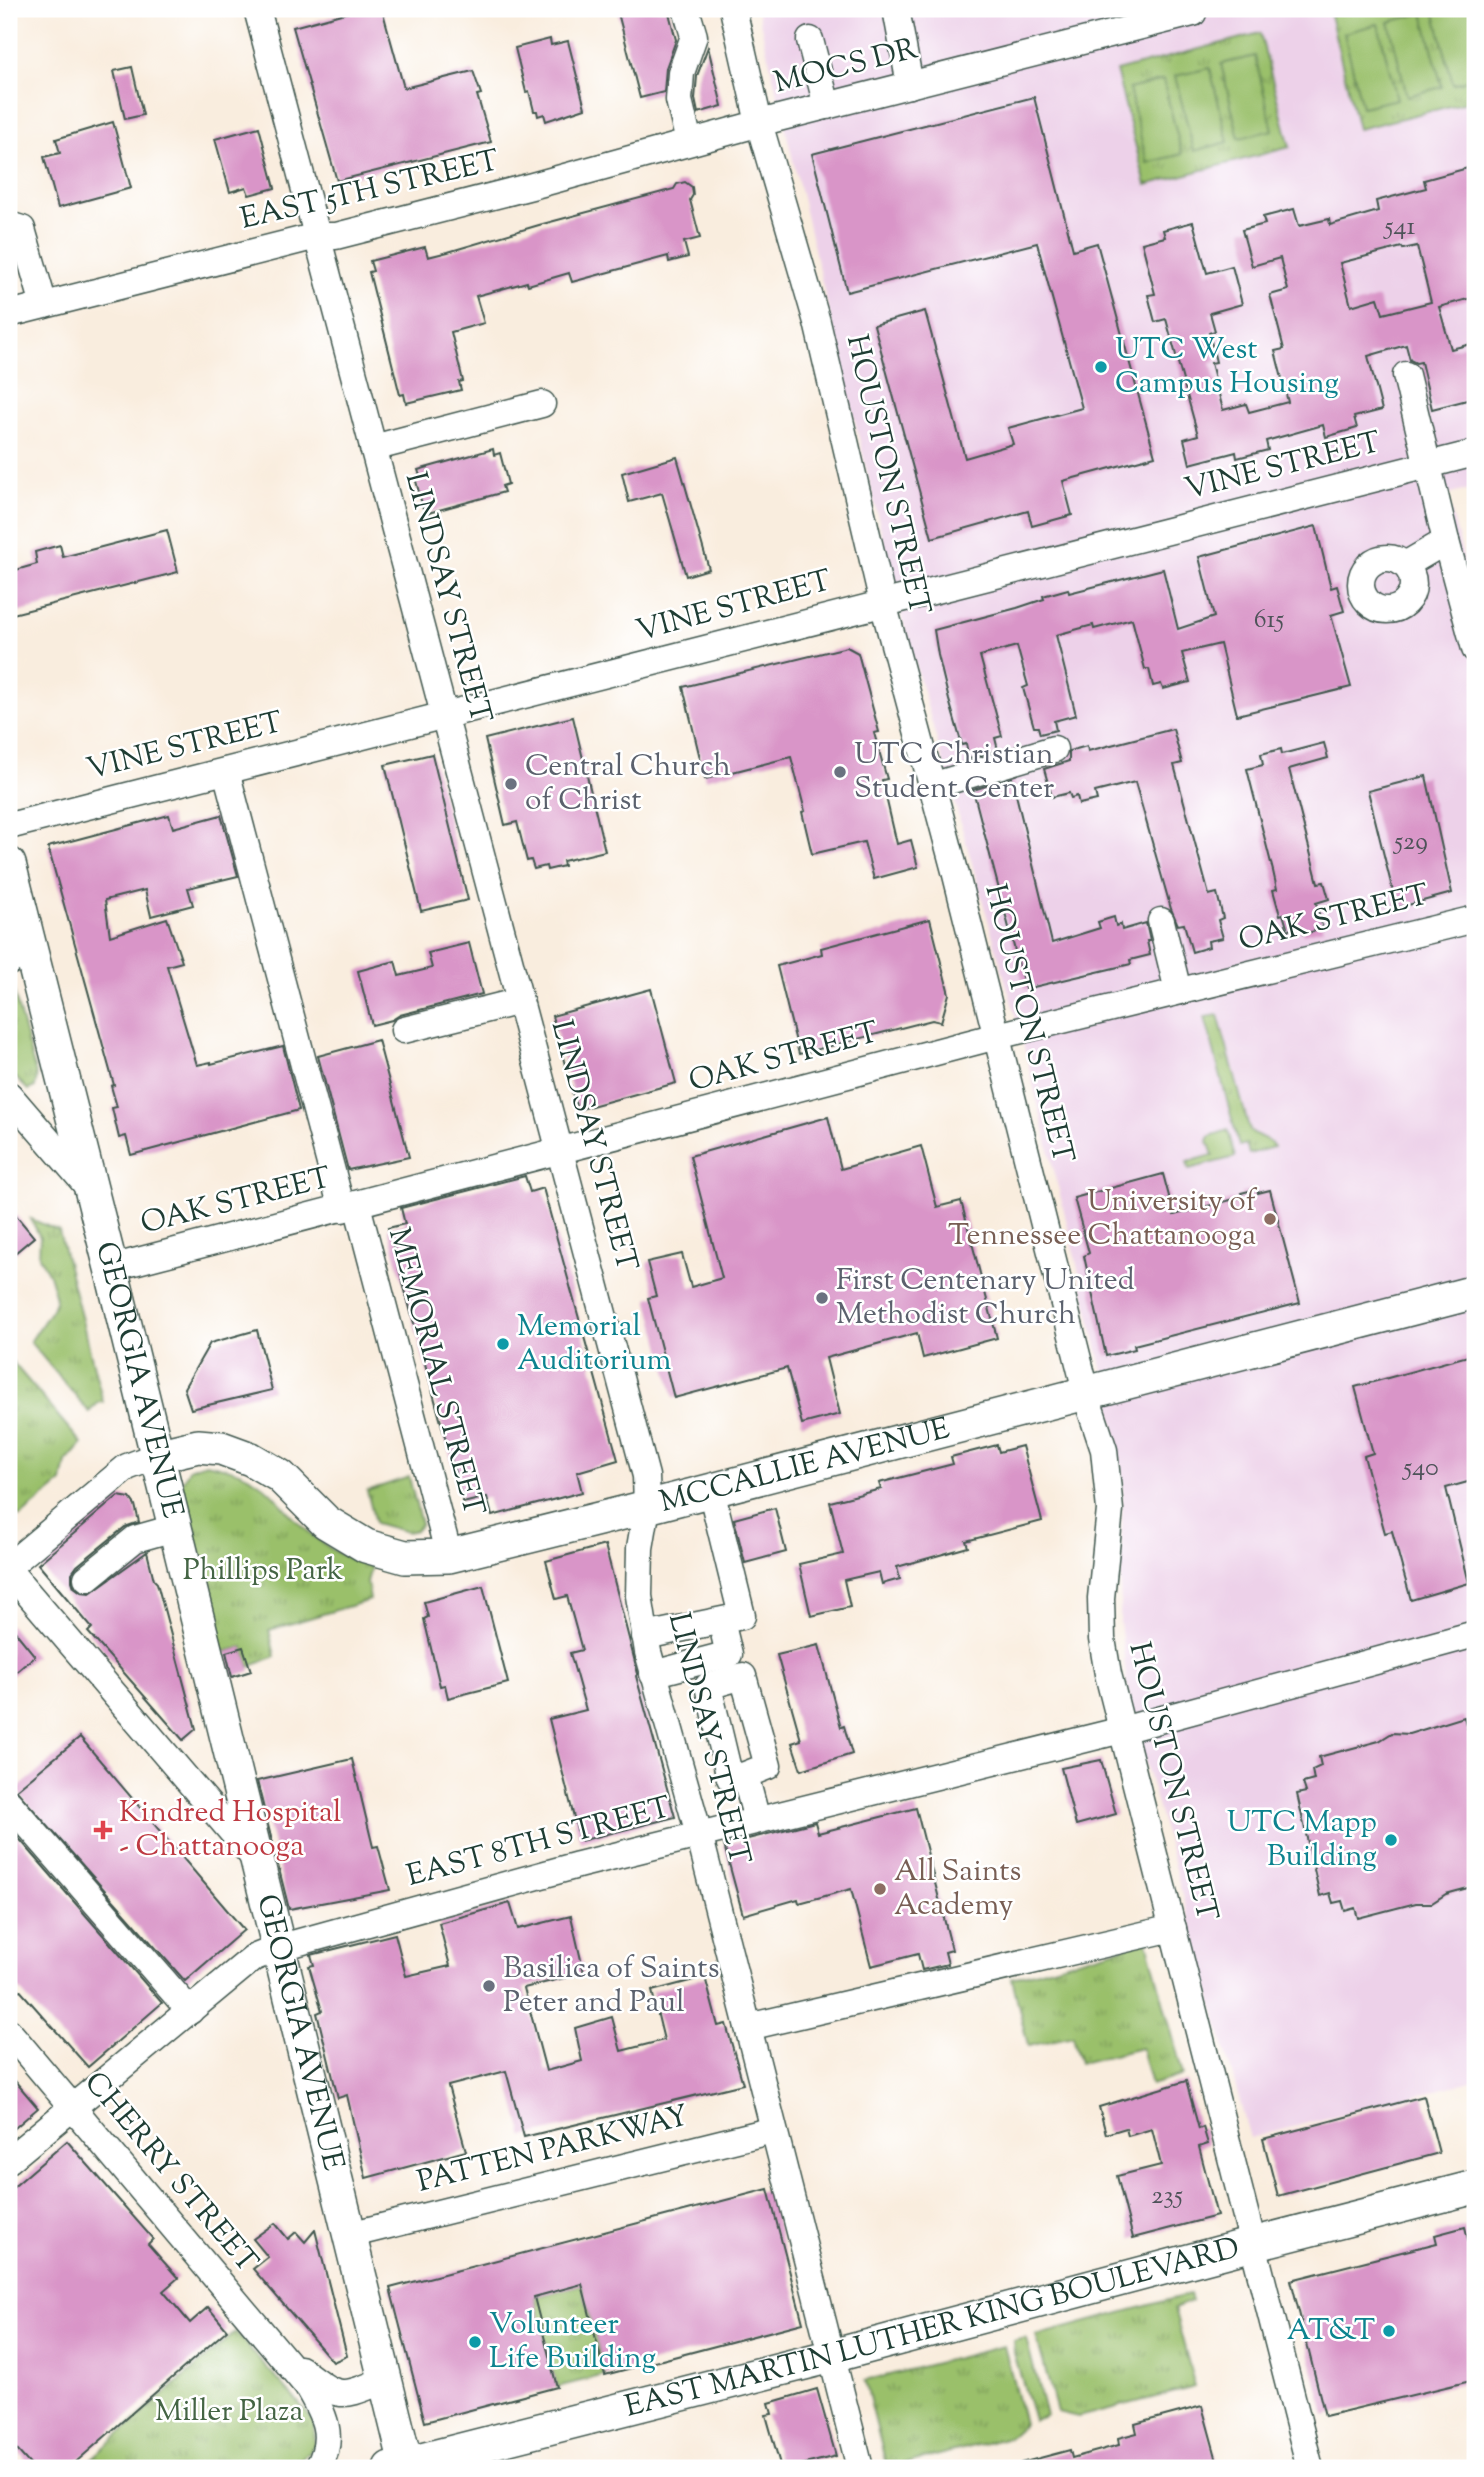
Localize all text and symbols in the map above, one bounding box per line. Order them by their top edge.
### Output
street label: MOCS DR [770,28,923,106]
street label: EAST 5TH STREET [237,140,503,242]
house number: 541 [1383,209,1416,246]
place label: UTC West Campus Housing [1115,329,1339,406]
street label: HOUSTON STREET [834,331,940,619]
marker: UTC West Campus Housing [1093,359,1109,375]
street label: VINE STREET [1181,422,1385,512]
street label: LINDSAY STREET [393,468,501,728]
street label: VINE STREET [632,560,836,654]
house number: 615 [1254,602,1284,639]
street label: VINE STREET [83,702,287,792]
place label: UTC Christian Student Center [854,734,1054,811]
place label: Central Church of Christ [525,746,731,823]
marker: UTC Christian Student Center [832,764,848,780]
marker: Central Church of Christ [503,776,519,792]
house number: 529 [1392,824,1428,861]
street label: OAK STREET [1234,875,1434,963]
street label: HOUSTON STREET [973,880,1083,1168]
street label: OAK STREET [685,1012,883,1104]
street label: LINDSAY STREET [539,1016,647,1276]
street label: OAK STREET [136,1158,336,1246]
place label: University of Tennessee Chattanooga [948,1181,1258,1258]
marker: University of Tennessee Chattanooga [1262,1211,1278,1227]
street label: MEMORIAL STREET [376,1223,494,1521]
street label: GEORGIA AVENUE [84,1237,193,1523]
place label: First Centenary United Methodist Church [836,1260,1135,1337]
marker: First Centenary United Methodist Church [814,1290,830,1306]
place label: Memorial Auditorium [517,1306,672,1383]
marker: Memorial Auditorium [495,1336,511,1352]
street label: MCCALLIE AVENUE [655,1408,954,1524]
house number: 540 [1401,1450,1439,1487]
park label: Phillips Park [183,1550,343,1593]
street label: LINDSAY STREET [656,1609,760,1869]
street label: HOUSTON STREET [1117,1638,1227,1926]
street label: EAST 8TH STREET [402,1787,676,1899]
place label: Kindred Hospital - Chattanooga [119,1792,341,1869]
place label: UTC Mapp Building [1227,1802,1377,1879]
marker: Kindred Hospital - Chattanooga [93,1820,113,1840]
marker: UTC Mapp Building [1383,1832,1399,1848]
place label: All Saints Academy [894,1851,1021,1928]
marker: All Saints Academy [872,1881,888,1897]
street label: GEORGIA AVENUE [245,1890,354,2175]
place label: Basilica of Saints Peter and Paul [503,1948,719,2025]
marker: Basilica of Saints Peter and Paul [481,1978,497,1994]
street label: CHERRY STREET [73,2063,267,2283]
street label: PATTEN PARKWAY [413,2095,693,2205]
house number: 235 [1151,2178,1183,2215]
street label: EAST MARTIN LUTHER KING BOULEVARD [621,2227,1244,2429]
place label: Volunteer Life Building [489,2304,656,2381]
place label: AT&T [1287,2310,1375,2353]
marker: AT&T [1381,2323,1397,2339]
marker: Volunteer Life Building [467,2334,483,2350]
park label: Miller Plaza [155,2391,303,2434]

